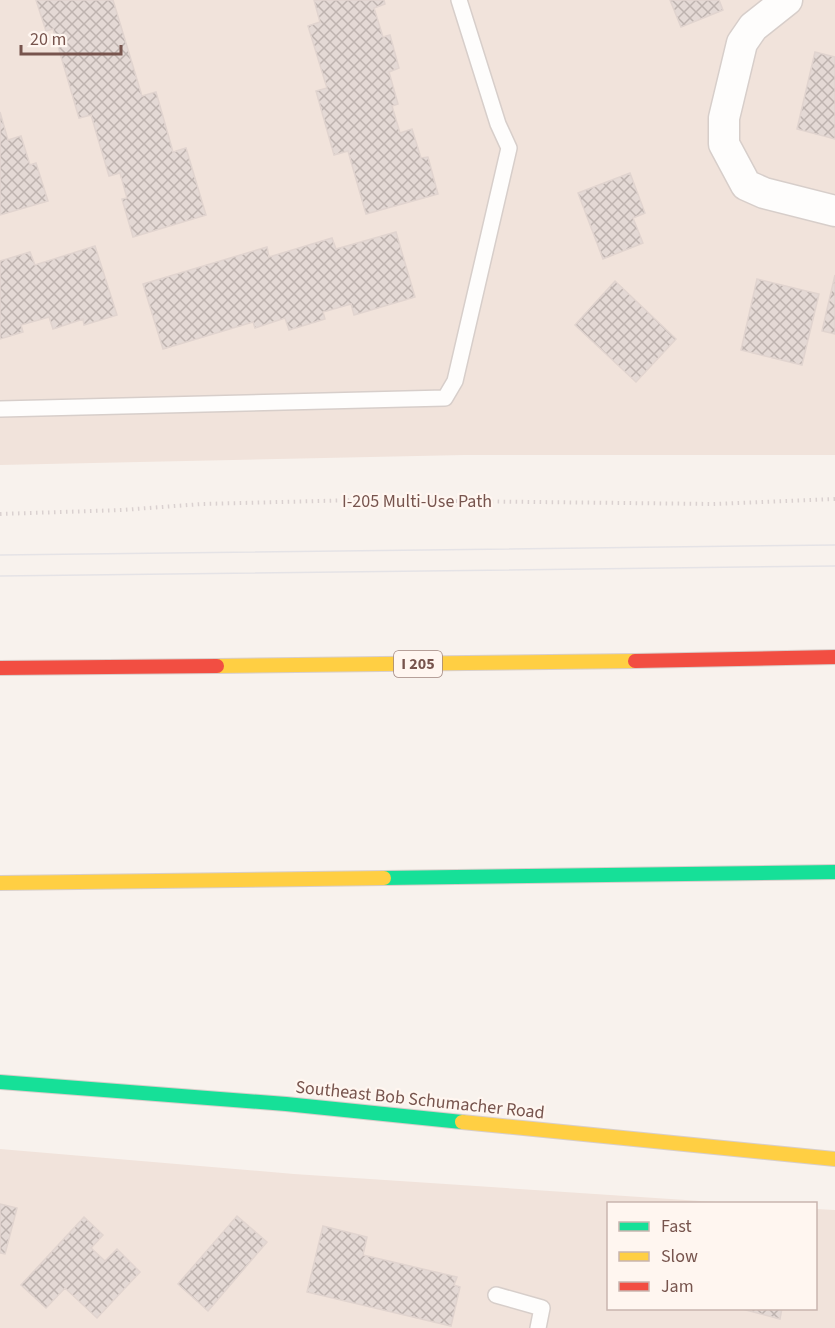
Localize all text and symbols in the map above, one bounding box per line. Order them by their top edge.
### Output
scale bar [21,18,122,56]
text: 20 m [30,27,66,52]
street label: I-205 Multi-Use Path [342,489,492,514]
road number: I 205 [394,651,442,677]
street label: Southeast Bob Schumacher Road [294,1074,546,1126]
legend [607,1202,817,1310]
text: Fast [661,1214,692,1239]
text: Slow [661,1244,698,1269]
text: Jam [661,1274,694,1299]

